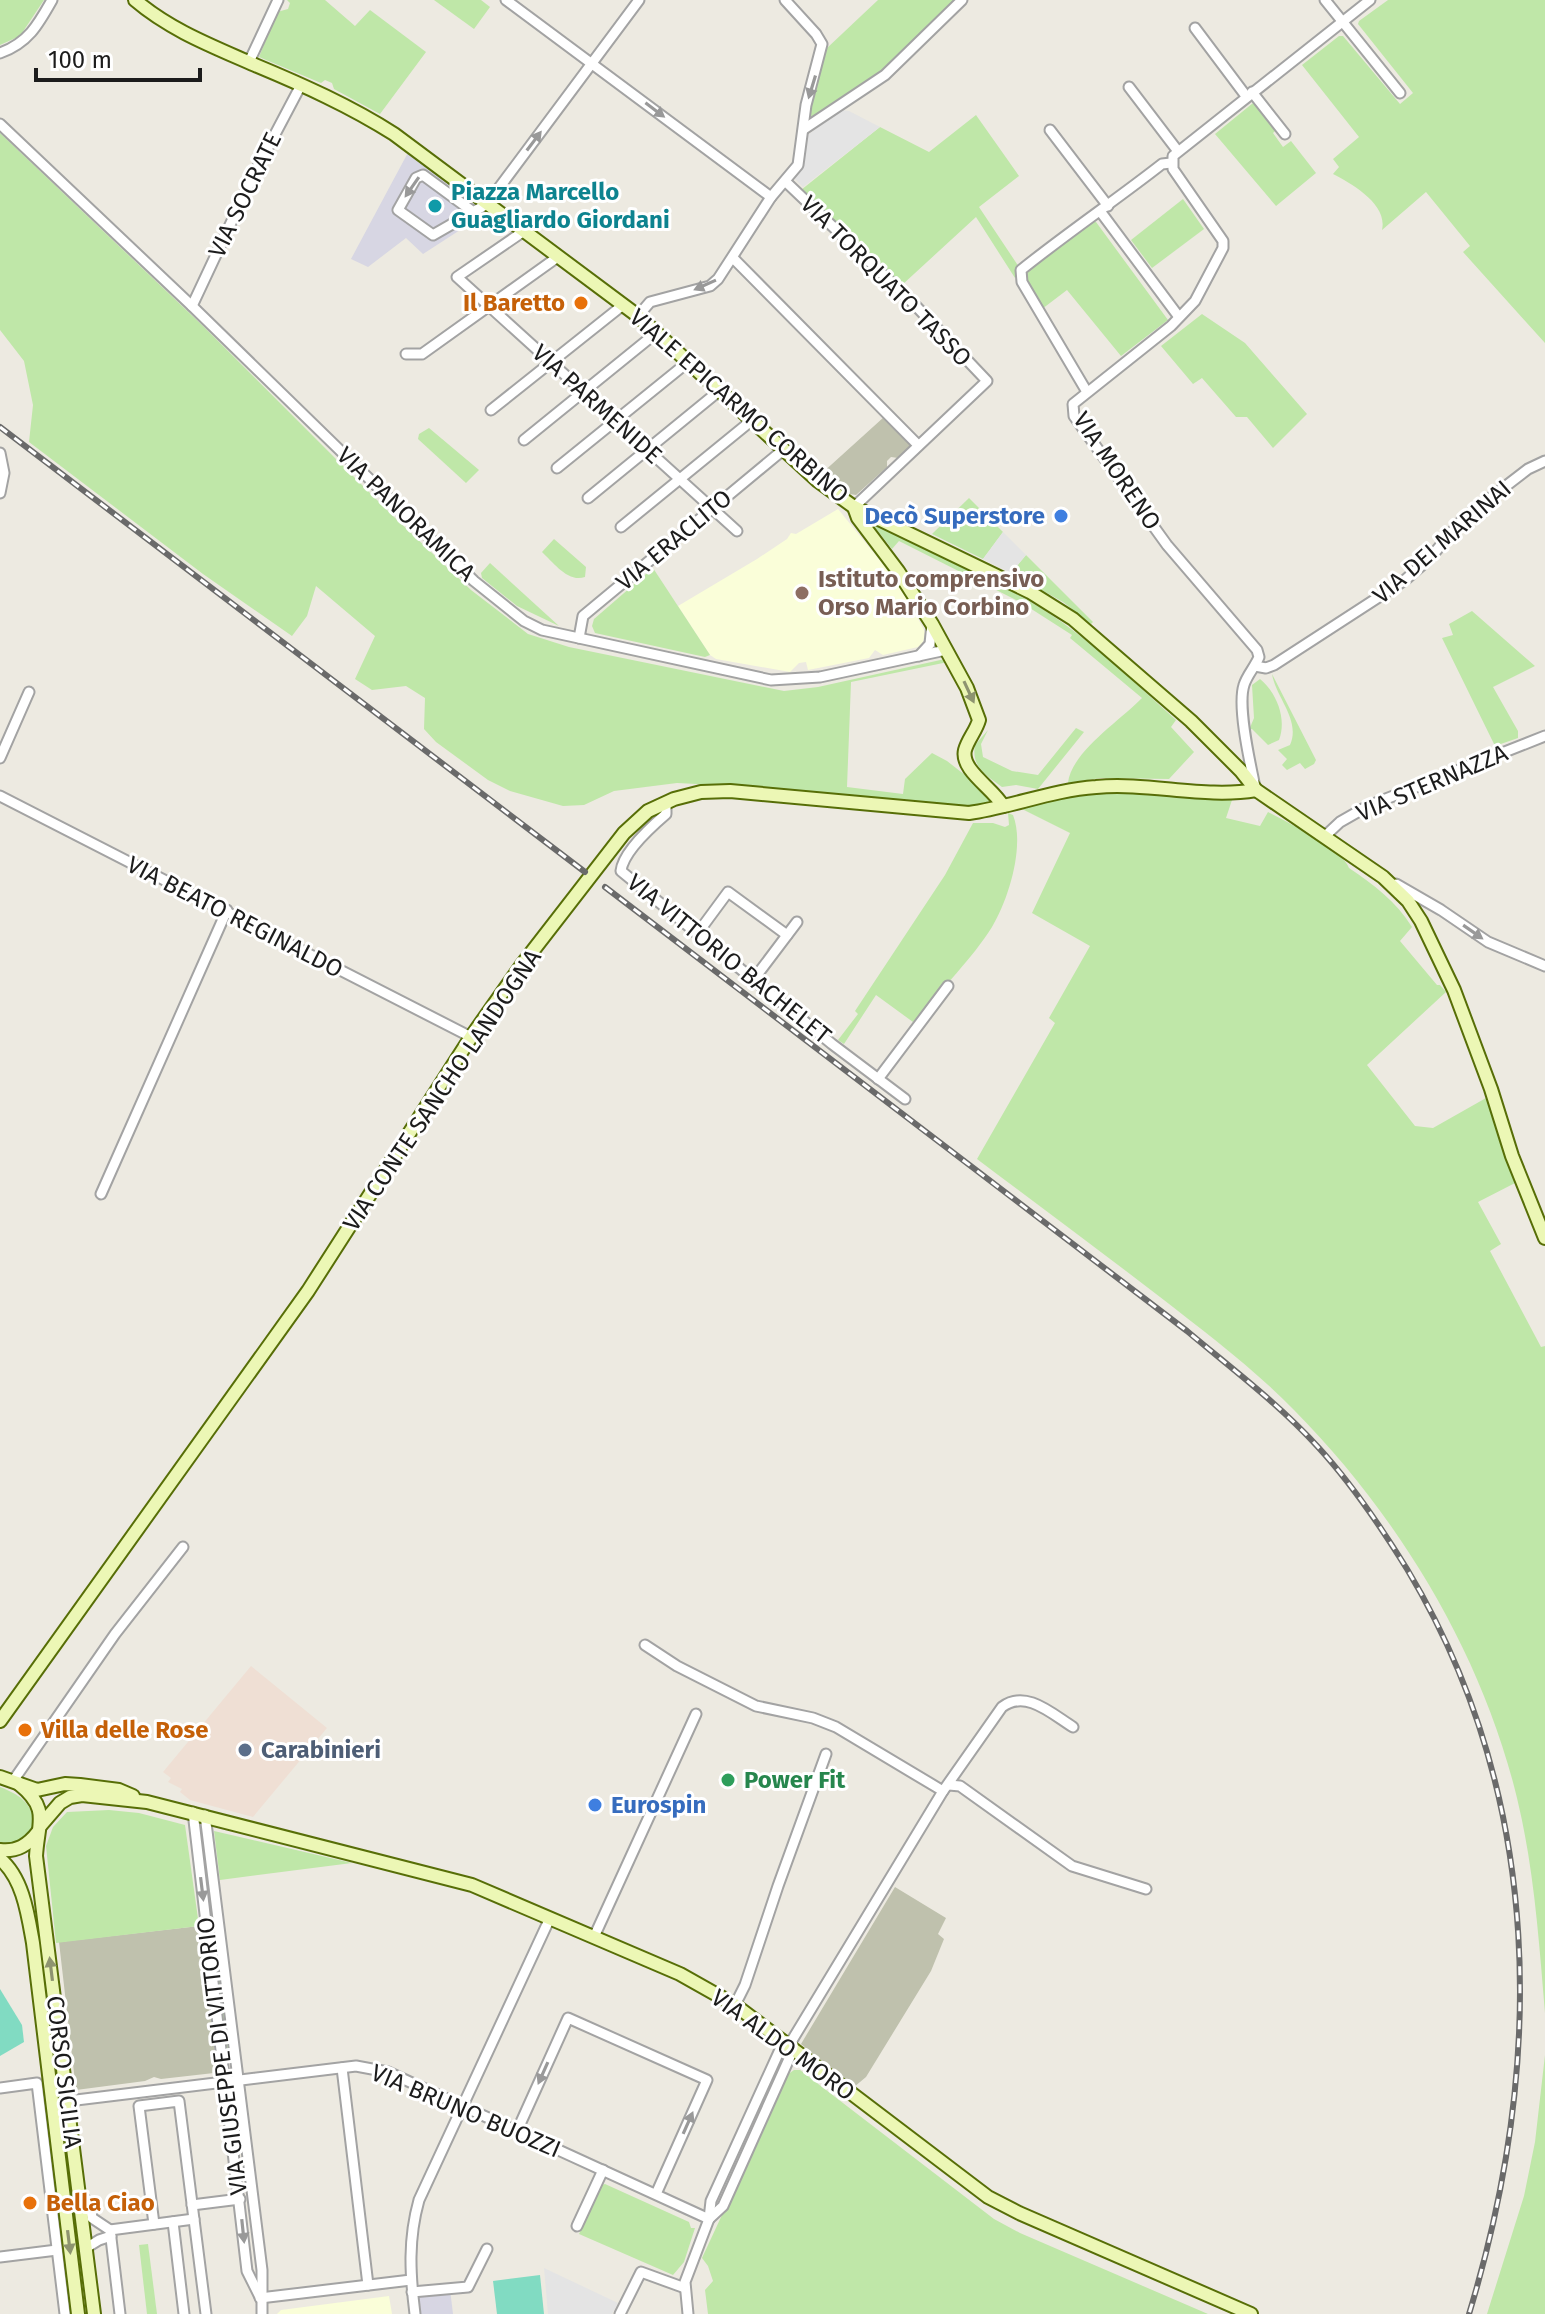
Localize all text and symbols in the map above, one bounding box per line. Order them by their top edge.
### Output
scale bar [36,32,200,82]
text: 100 m [48,46,112,74]
one-way arrow [805,75,818,99]
one-way arrow [645,102,665,118]
street label: VIA SOCRATE [203,128,287,262]
one-way arrow [526,131,542,152]
one-way arrow [405,177,420,198]
place label: Piazza Marcello Guagliardo Giordani [451,178,670,234]
street label: VIA TORQUATO TASSO [795,190,977,372]
marker: Piazza Marcello Guagliardo Giordani [426,197,444,215]
one-way arrow [693,279,716,292]
place label: Il Baretto [463,289,565,317]
marker: Il Baretto [572,294,590,312]
street label: VIALE EPICARMO CORBINO [624,303,854,509]
street label: VIA PARMENIDE [526,339,668,469]
street label: VIA MORENO [1067,407,1167,535]
street label: VIA PANORAMICA [331,441,481,587]
street label: VIA DEI MARINAI [1367,475,1517,609]
street label: VIA ERACLITO [611,484,737,596]
place label: Decò Superstore [864,502,1045,530]
marker: Decò Superstore [1052,507,1070,525]
place label: Istituto comprensivo Orso Mario Corbino [818,565,1044,621]
marker: Istituto comprensivo Orso Mario Corbino [793,584,811,602]
one-way arrow [962,680,976,703]
street label: VIA STERNAZZA [1352,738,1512,827]
street label: VIA BEATO REGINALDO [122,850,348,984]
street label: VIA VITTORIO BACHELET [622,868,837,1050]
one-way arrow [1462,924,1484,939]
street label: VIA CONTE SANCHO LANDOGNA [337,944,547,1236]
place label: Villa delle Rose [40,1716,208,1744]
marker: Villa delle Rose [16,1721,34,1739]
place label: Carabinieri [261,1736,381,1764]
marker: Carabinieri [236,1741,254,1759]
place label: Power Fit [744,1766,846,1794]
marker: Power Fit [719,1771,737,1789]
place label: Eurospin [611,1791,706,1819]
marker: Eurospin [586,1796,604,1814]
one-way arrow [196,1877,209,1902]
street label: VIA GIUSEPPE DI VITTORIO [191,1916,253,2196]
one-way arrow [44,1956,57,1981]
street label: VIA ALDO MORO [706,1984,860,2106]
street label: CORSO SICILIA [41,1994,87,2150]
street label: VIA BRUNO BUOZZI [367,2058,565,2164]
one-way arrow [536,2061,550,2084]
one-way arrow [681,2111,694,2135]
place label: Bella Ciao [46,2189,155,2217]
marker: Bella Ciao [21,2194,39,2212]
one-way arrow [237,2219,250,2244]
one-way arrow [63,2230,76,2255]

